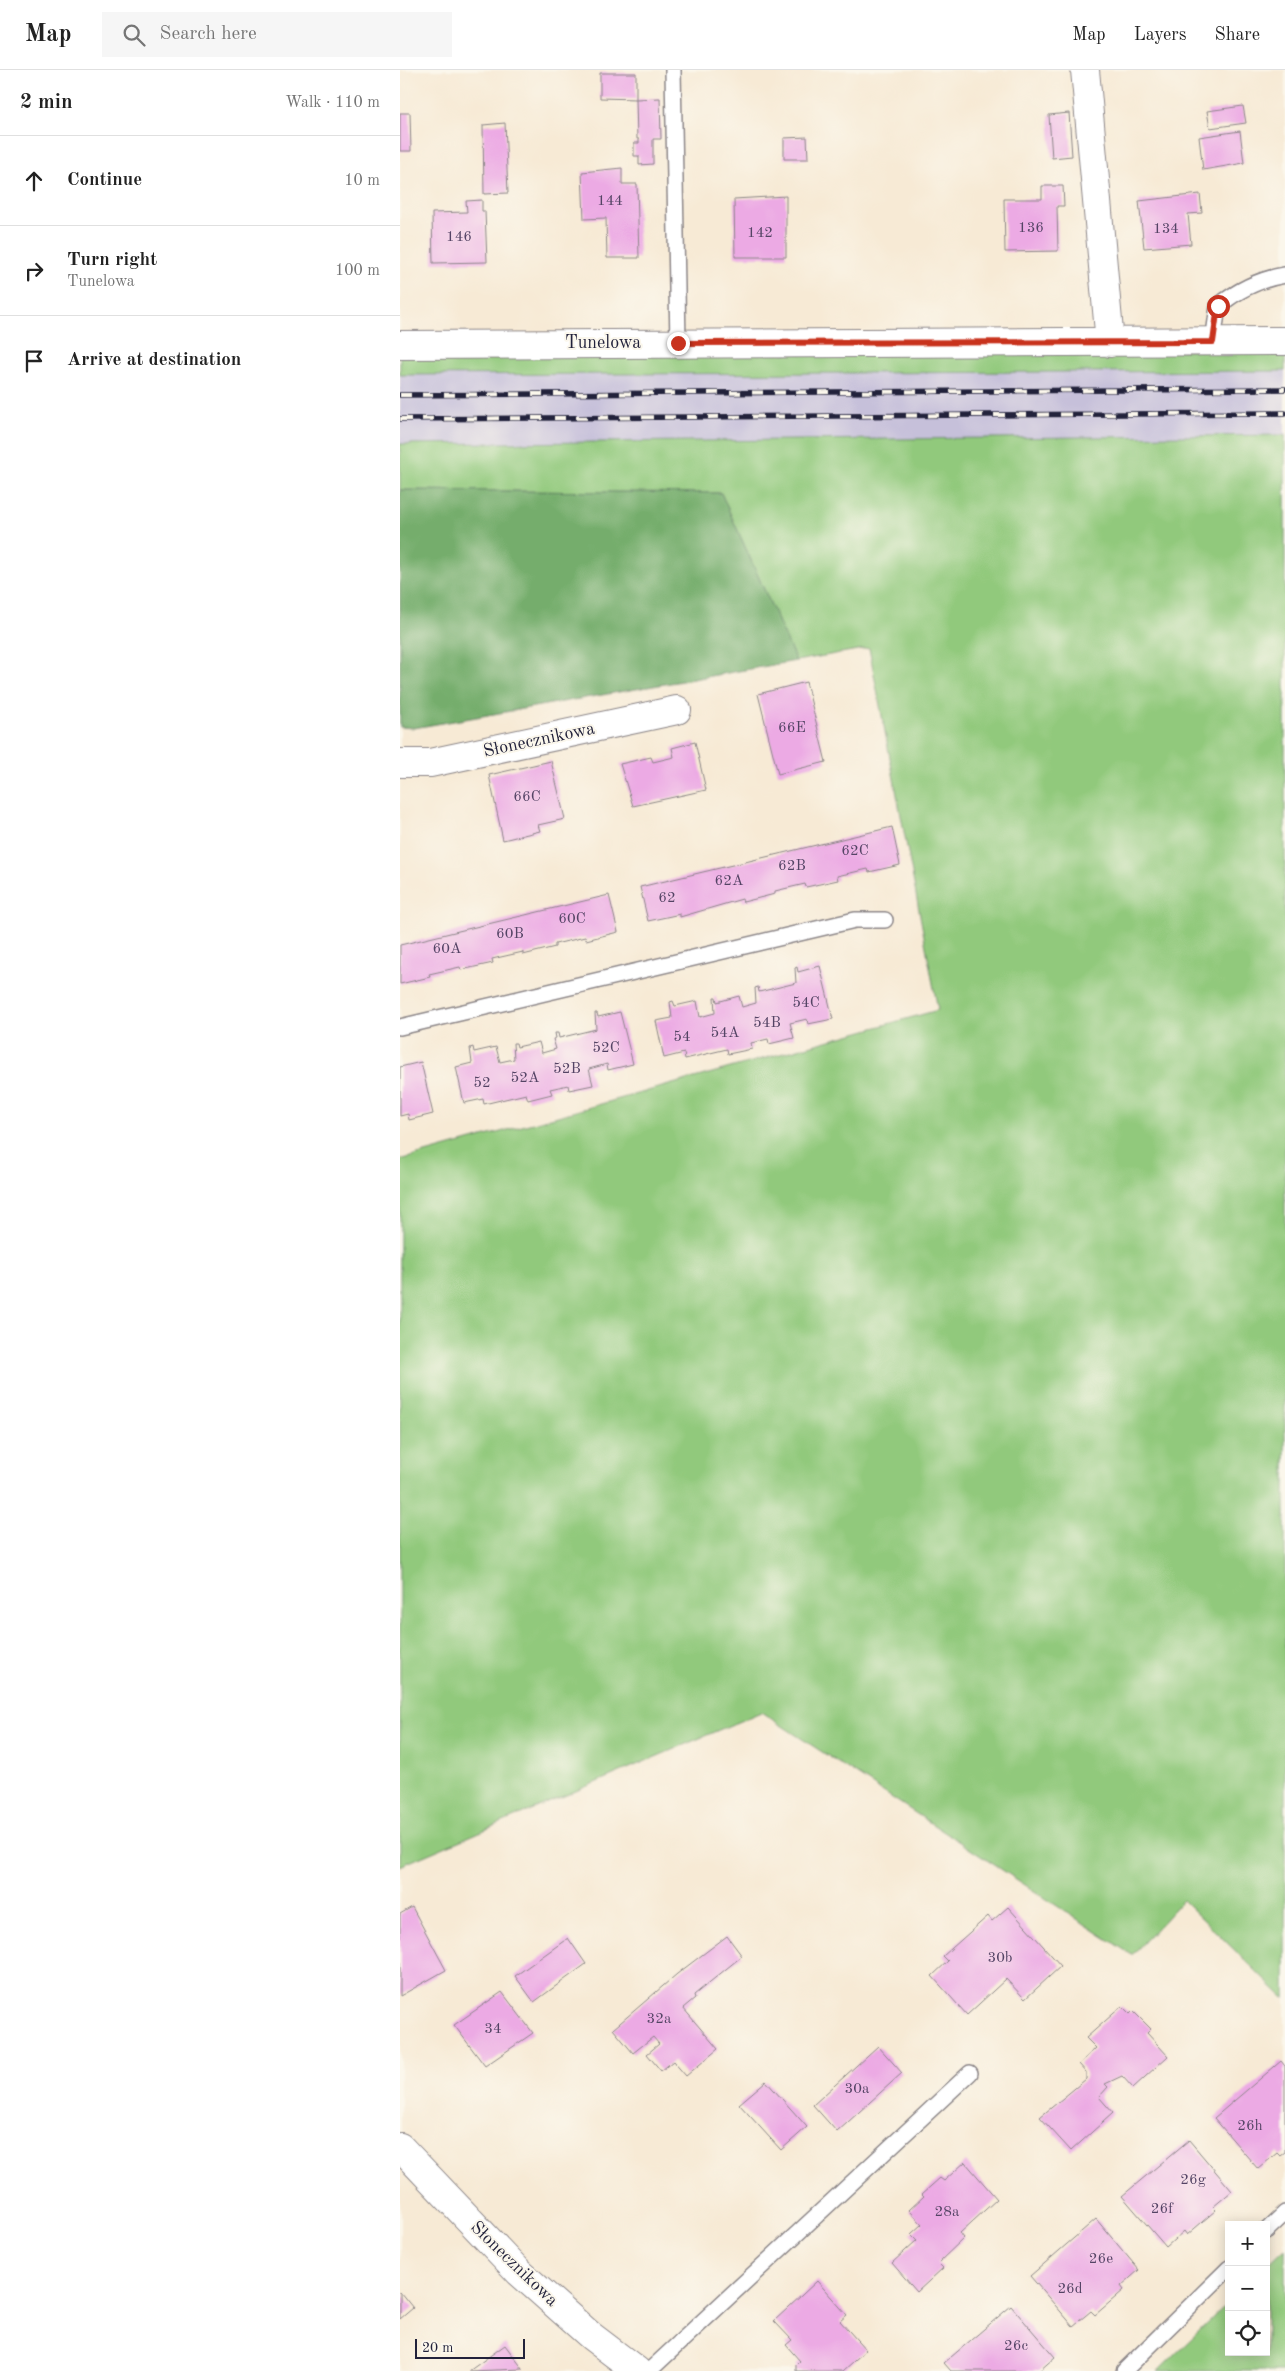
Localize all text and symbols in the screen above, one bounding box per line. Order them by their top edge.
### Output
search box [102,12,452,57]
icon: search [120,21,148,49]
text: Map [25,23,72,47]
text: Search here [160,25,257,44]
text: Map [1072,26,1106,44]
text: Layers [1134,26,1186,44]
text: Share [1214,26,1260,44]
text: 2 min [20,92,73,113]
text: Walk · 110 m [285,95,380,111]
icon: ahead [20,167,48,195]
text: Continue [67,171,142,190]
text: 10 m [344,173,380,189]
house number: 144 [597,194,623,209]
house number: 136 [1018,221,1044,236]
house number: 134 [1153,222,1179,237]
house number: 142 [747,226,773,241]
house number: 146 [446,230,472,245]
text: Turn right [67,251,157,270]
icon: right [20,257,48,285]
text: 100 m [335,263,380,279]
text: Tunelowa [67,274,135,290]
route start [1207,295,1230,318]
route end [667,332,690,355]
street label: Tunelowa [565,334,641,352]
icon: arrive [20,347,48,375]
text: Arrive at destination [67,351,241,370]
street label: Słonecznikowa [482,719,597,761]
house number: 66E [778,721,806,736]
house number: 66C [513,790,541,805]
house number: 62C [841,844,869,859]
house number: 62B [778,859,806,874]
house number: 62A [715,874,744,889]
house number: 62 [658,891,676,906]
house number: 60C [558,912,586,927]
house number: 60B [496,927,524,942]
house number: 60A [433,942,462,957]
house number: 54C [792,996,820,1011]
house number: 54B [753,1016,781,1031]
house number: 54A [711,1026,740,1041]
house number: 54 [673,1030,691,1045]
house number: 52C [592,1041,620,1056]
house number: 52B [553,1062,581,1077]
house number: 52A [511,1071,540,1086]
house number: 52 [473,1076,491,1091]
house number: 30b [987,1951,1013,1966]
house number: 32a [647,2012,672,2027]
house number: 34 [484,2022,502,2037]
house number: 30a [845,2082,870,2097]
house number: 26h [1237,2119,1263,2134]
house number: 26g [1180,2173,1206,2188]
house number: 26f [1151,2202,1174,2217]
house number: 28a [935,2205,960,2220]
street label: Słonecznikowa [467,2218,561,2310]
map controls [1225,2221,1270,2356]
button: + [1225,2221,1270,2266]
house number: 26e [1089,2252,1113,2267]
button: − [1225,2266,1270,2311]
house number: 26d [1057,2282,1083,2297]
button: locate [1225,2311,1270,2356]
scale bar [415,2336,525,2359]
house number: 26c [1004,2339,1028,2354]
text: 20 m [422,2341,453,2355]

